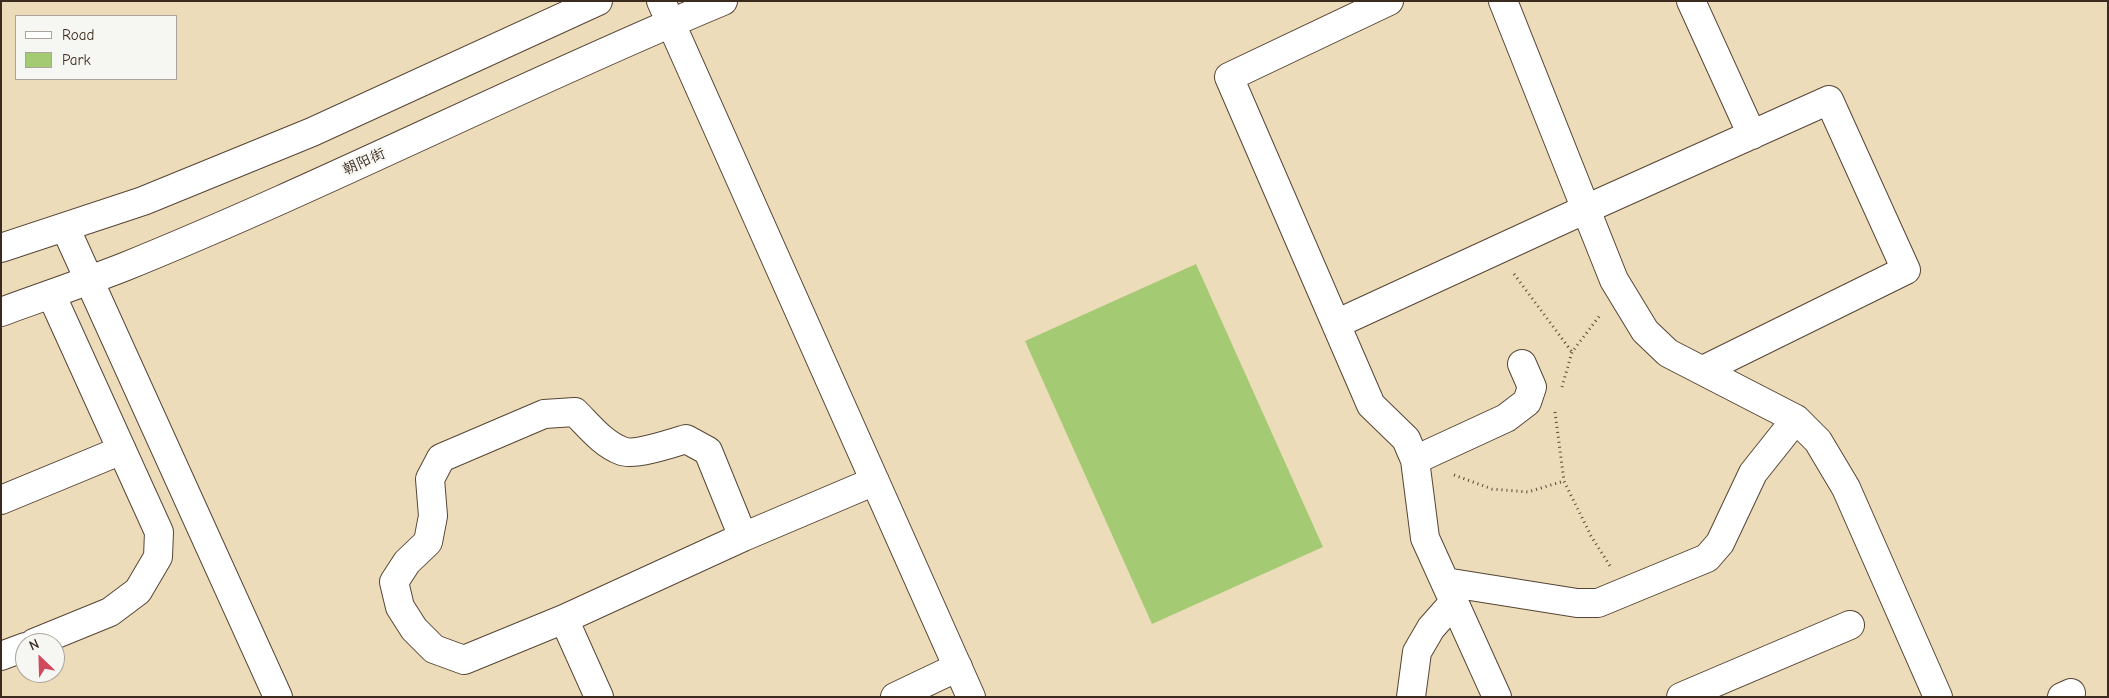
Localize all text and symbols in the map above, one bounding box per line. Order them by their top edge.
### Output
legend [15,15,178,80]
text: Road [62,26,94,44]
text: Park [62,51,91,69]
street label: 朝阳街 [340,145,388,179]
north arrow [15,633,65,683]
text: N [26,635,42,654]

